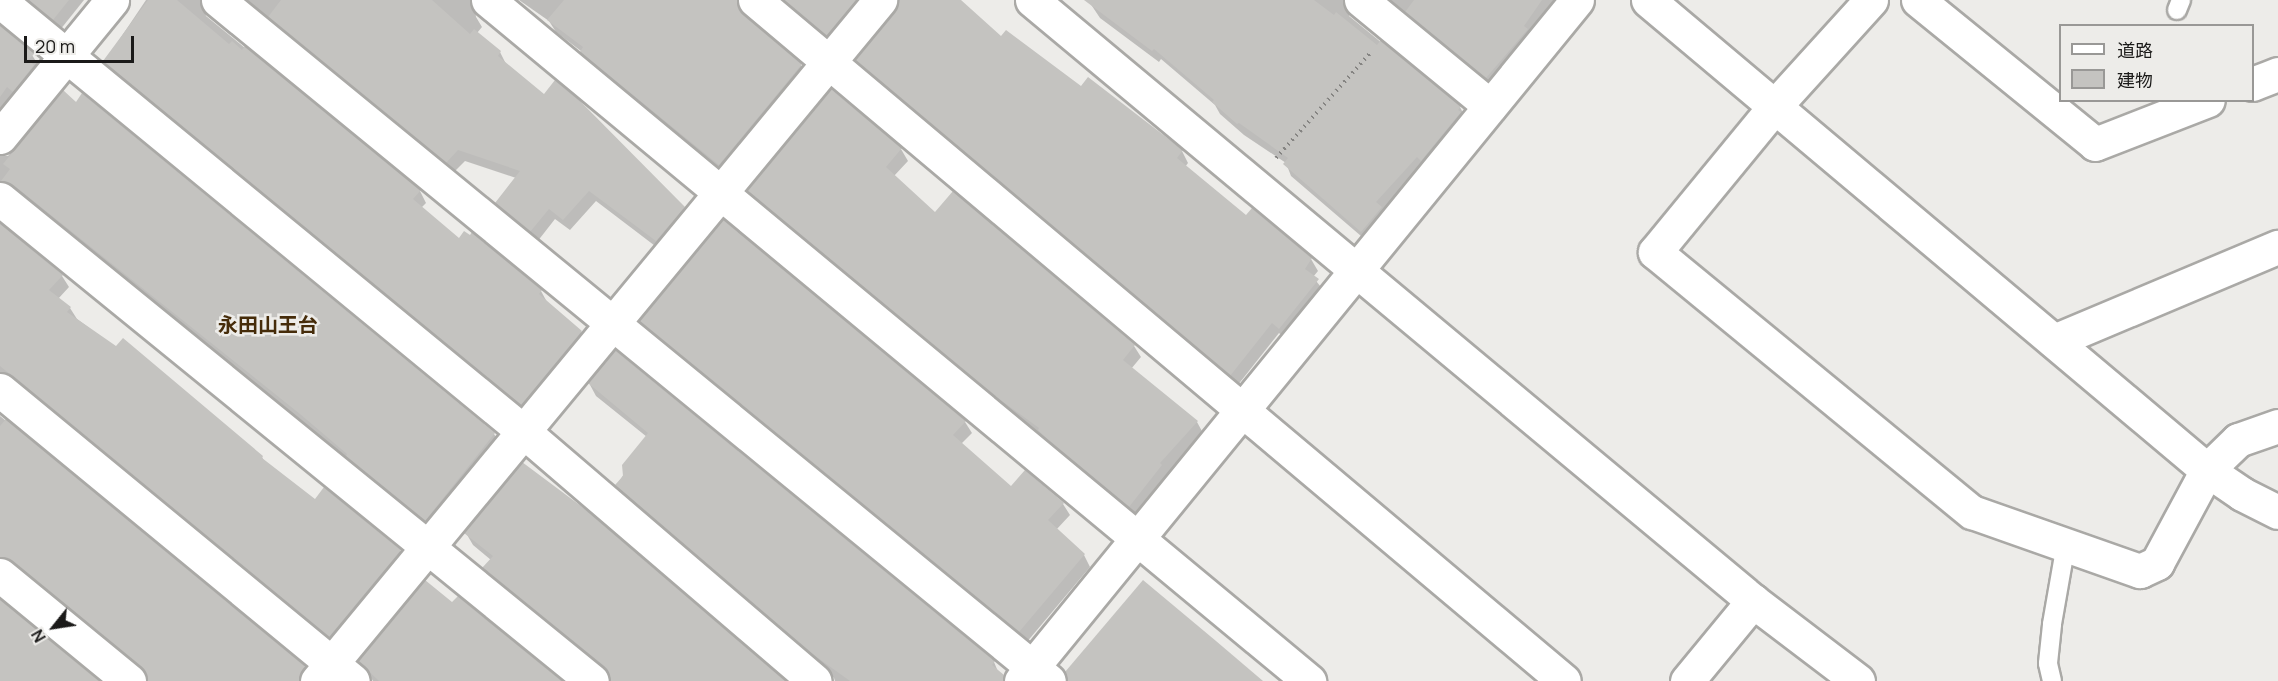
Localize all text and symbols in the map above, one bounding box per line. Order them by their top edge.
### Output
scale bar [27,24,136,62]
legend [2059,24,2254,102]
text: 20 m [35,34,75,58]
text: 道路 [2117,38,2153,62]
text: 建物 [2117,68,2153,92]
district label: 永田山王台 [218,312,318,336]
north arrow [24,597,84,657]
text: N [26,626,51,646]

